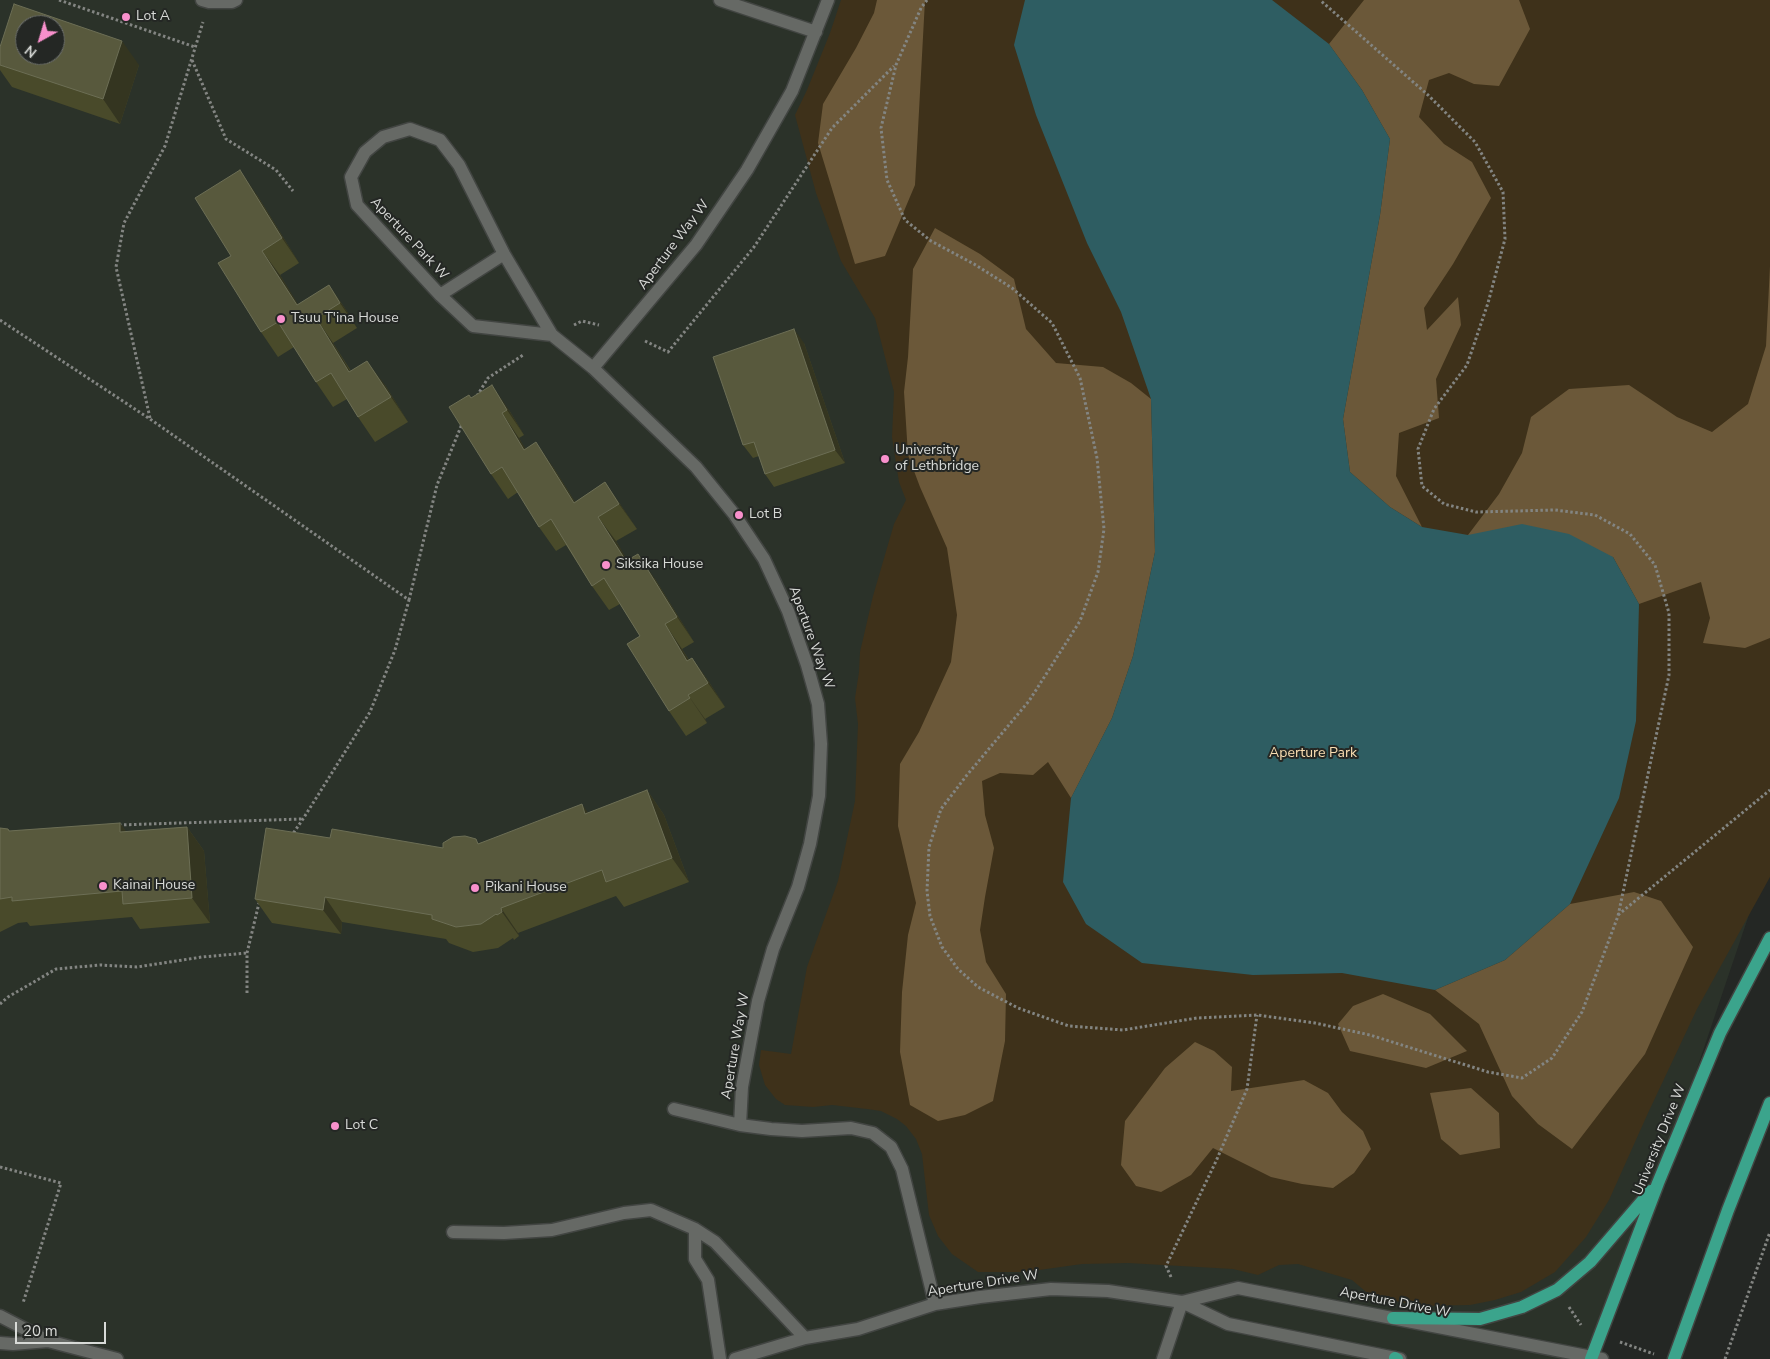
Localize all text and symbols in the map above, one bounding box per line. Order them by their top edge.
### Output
place label: Lot A [136,9,170,25]
marker: Lot A [120,11,132,23]
north arrow [15,15,65,65]
text: N [21,41,41,62]
street label: Aperture Park W [366,194,452,284]
street label: Aperture Way W [635,197,713,293]
place label: Tsuu T'ina House [291,311,399,327]
marker: Tsuu T'ina House [275,313,287,325]
place label: University of Lethbridge [895,443,979,476]
marker: University of Lethbridge [879,453,891,465]
place label: Lot B [749,507,782,523]
marker: Lot B [733,509,745,521]
place label: Siksika House [616,557,703,573]
marker: Siksika House [600,559,612,571]
street label: Aperture Way W [785,584,837,692]
park label: Aperture Park [1269,746,1357,762]
place label: Kainai House [113,878,195,894]
marker: Kainai House [97,880,109,892]
place label: Pikani House [485,880,567,896]
marker: Pikani House [469,882,481,894]
street label: Aperture Way W [718,991,754,1101]
street label: University Drive W [1630,1082,1690,1198]
place label: Lot C [345,1118,378,1134]
marker: Lot C [329,1120,341,1132]
street label: Aperture Drive W [926,1267,1040,1301]
street label: Aperture Drive W [1338,1284,1452,1322]
scale bar [18,1312,109,1344]
text: 20 m [23,1321,58,1341]

